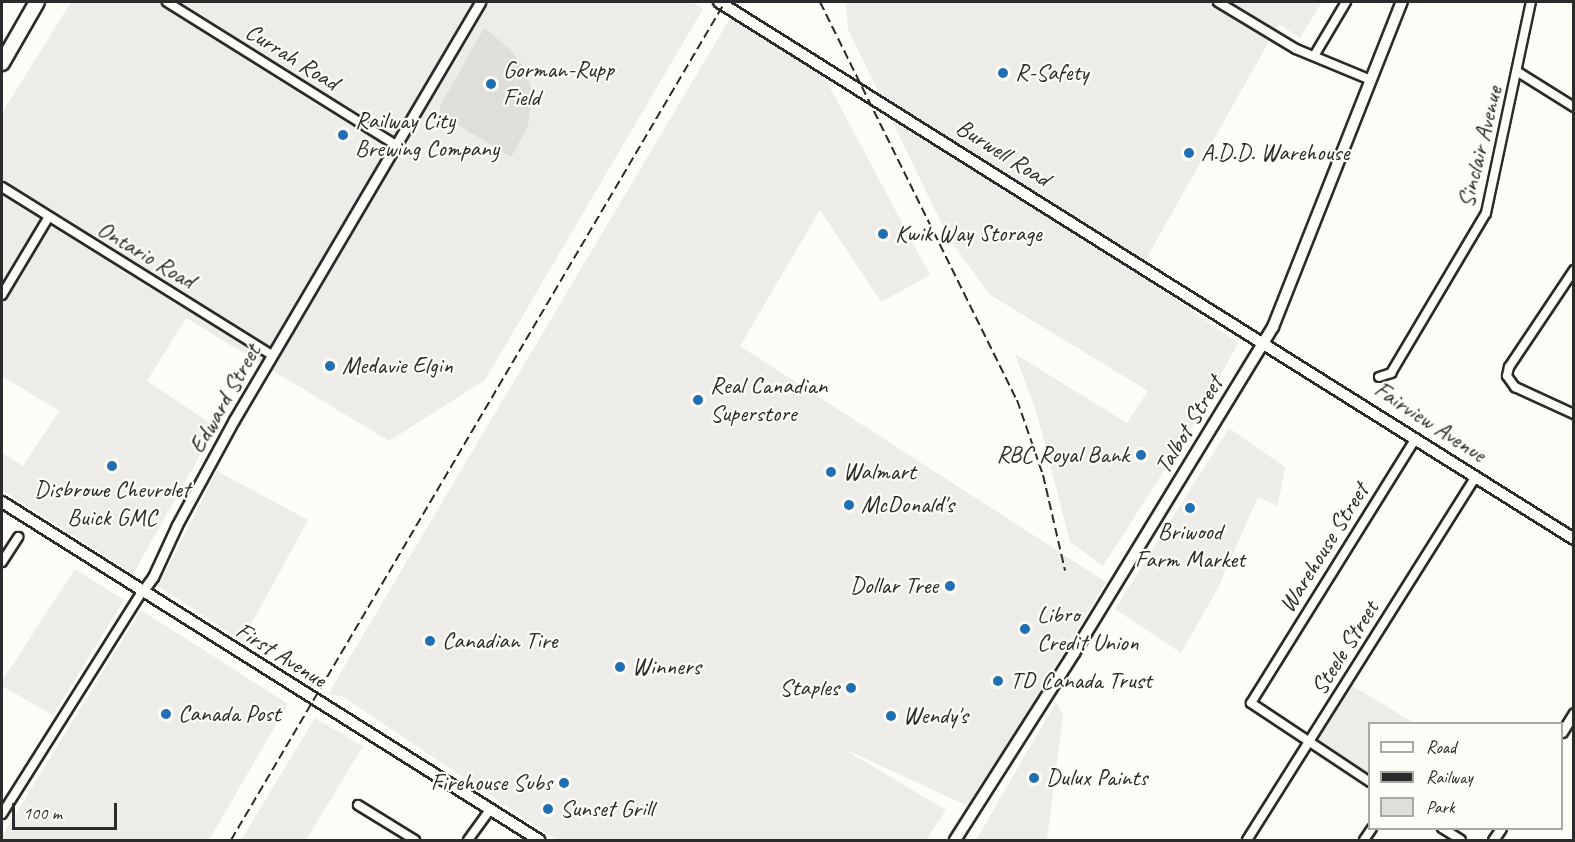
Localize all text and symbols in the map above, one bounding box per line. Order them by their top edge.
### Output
street label: Currah Road [240,17,344,97]
place label: Gorman-Rupp Field [503,56,614,112]
place label: R-Safety [1015,59,1089,87]
marker: R-Safety [996,66,1010,80]
marker: Gorman-Rupp Field [484,77,498,91]
street label: Sinclair Avenue [1451,84,1509,210]
place label: Railway City Brewing Company [355,107,497,163]
street label: Burwell Road [951,113,1055,193]
marker: Railway City Brewing Company [336,128,350,142]
place label: A.D.D. Warehouse [1201,139,1349,167]
marker: A.D.D. Warehouse [1182,146,1196,160]
street label: Ontario Road [92,215,200,295]
place label: Kwik Way Storage [895,220,1042,248]
marker: Kwik Way Storage [876,227,890,241]
street label: Edward Street [183,339,267,459]
place label: Medavie Elgin [342,352,453,380]
marker: Medavie Elgin [323,359,337,373]
street label: Talbot Street [1149,371,1229,479]
place label: Real Canadian Superstore [710,372,827,428]
street label: Fairview Avenue [1369,375,1491,469]
marker: Real Canadian Superstore [691,393,705,407]
place label: RBC Royal Bank [996,441,1129,469]
marker: RBC Royal Bank [1134,448,1148,462]
place label: Walmart [843,458,916,486]
marker: Disbrowe Chevrolet Buick GMC [105,459,119,473]
marker: Walmart [824,465,838,479]
place label: Disbrowe Chevrolet Buick GMC [34,476,190,532]
street label: Warehouse Street [1273,478,1375,618]
place label: McDonald's [861,491,954,519]
marker: McDonald's [842,498,856,512]
marker: Briwood Farm Market [1183,501,1197,515]
place label: Briwood Farm Market [1135,518,1245,574]
place label: Dollar Tree [850,572,938,600]
marker: Dollar Tree [943,579,957,593]
street label: Steele Street [1305,596,1385,700]
place label: Libro Credit Union [1037,601,1139,657]
street label: First Avenue [230,616,332,694]
marker: Libro Credit Union [1018,622,1032,636]
place label: Canadian Tire [442,627,557,655]
marker: Canadian Tire [423,634,437,648]
place label: Winners [632,653,701,681]
marker: Winners [613,660,627,674]
place label: TD Canada Trust [1010,667,1151,695]
place label: Staples [779,674,839,702]
marker: TD Canada Trust [991,674,1005,688]
marker: Staples [844,681,858,695]
place label: Canada Post [178,700,280,728]
place label: Wendy's [903,702,968,730]
marker: Canada Post [159,707,173,721]
marker: Wendy's [884,709,898,723]
legend [1368,722,1563,830]
text: Road [1426,736,1456,758]
place label: Dulux Paints [1046,764,1148,792]
text: Railway [1426,766,1473,788]
place label: Firehouse Subs [431,769,552,797]
marker: Dulux Paints [1027,771,1041,785]
marker: Firehouse Subs [557,776,571,790]
scale bar [15,791,120,829]
place label: Sunset Grill [560,795,654,823]
text: Park [1426,796,1455,818]
text: 100 m [23,802,62,824]
marker: Sunset Grill [541,802,555,816]

